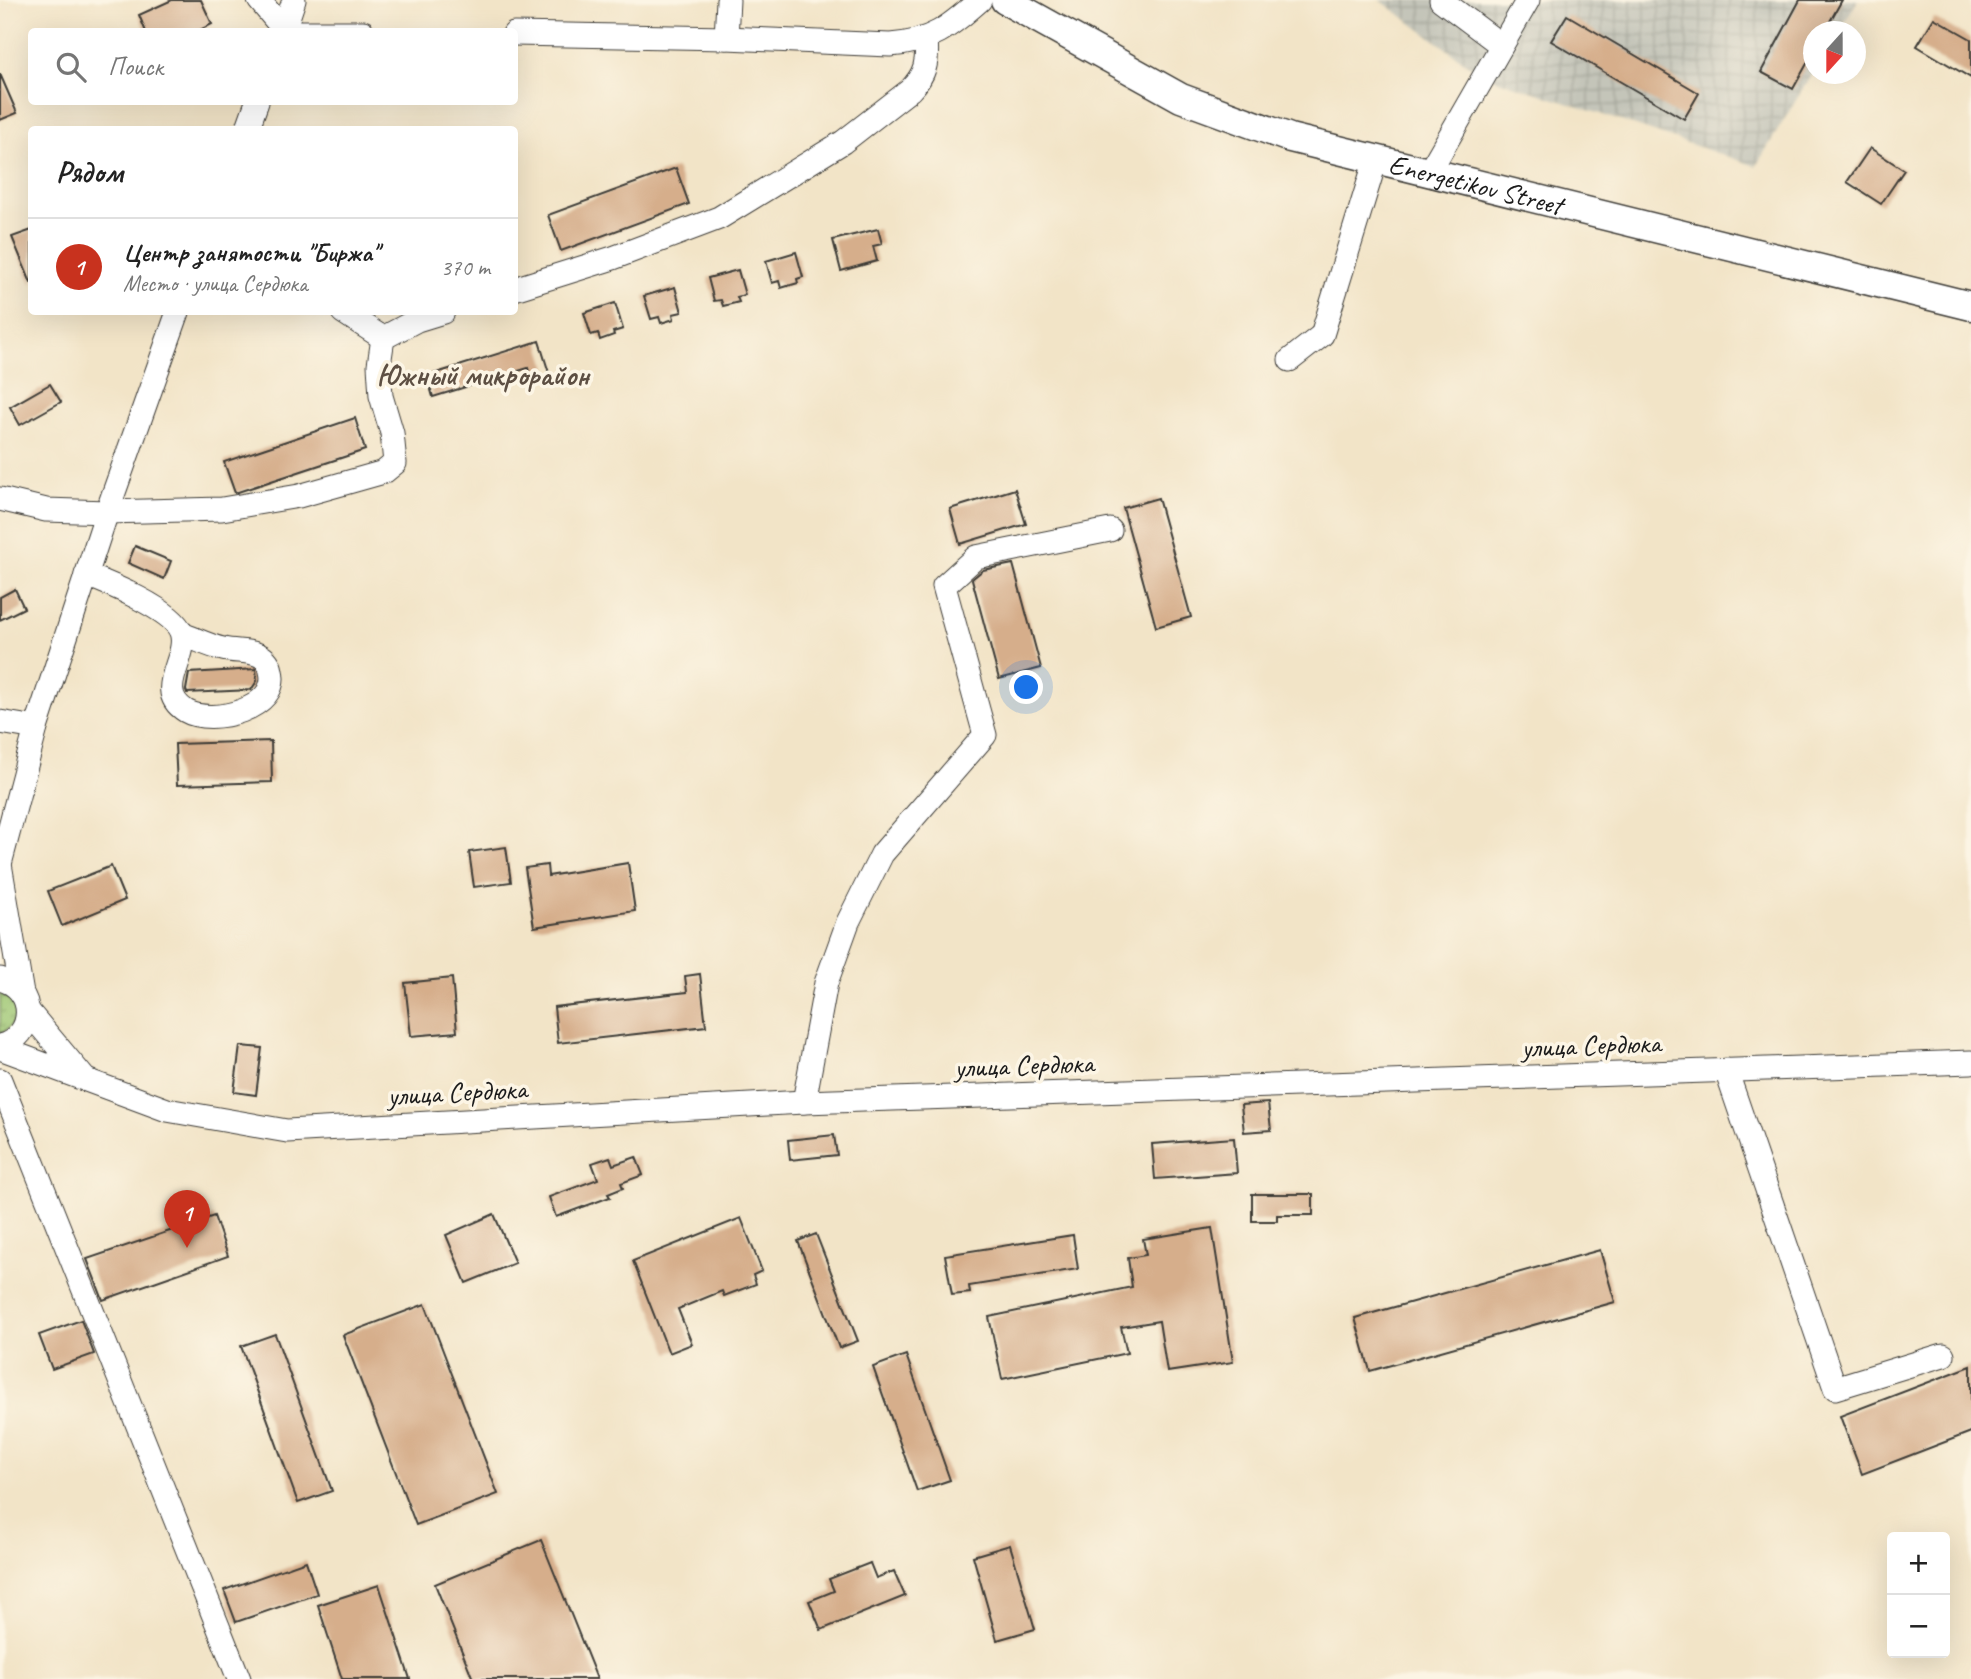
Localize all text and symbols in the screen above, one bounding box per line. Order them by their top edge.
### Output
north arrow [1803,21,1866,84]
search box [28,28,518,105]
icon: search [52,48,90,86]
text: Поиск [108,50,163,83]
street label: Energetikov Street [1386,146,1570,223]
text: Рядом [56,153,123,191]
text: Центр занятости "Биржа" [123,236,378,269]
text: 1 [74,253,84,282]
text: 370 m [441,253,490,282]
text: Место · улица Сердюка [123,269,307,298]
district label: Южный микрорайон [377,356,591,394]
your location [1009,670,1043,704]
street label: улица Сердюка [1519,1025,1664,1065]
street label: улица Сердюка [952,1045,1097,1085]
street label: улица Сердюка [384,1071,530,1113]
pin: 1 [164,1190,210,1248]
map controls [1887,1532,1950,1658]
button: + [1887,1532,1950,1595]
button: − [1887,1595,1950,1658]

